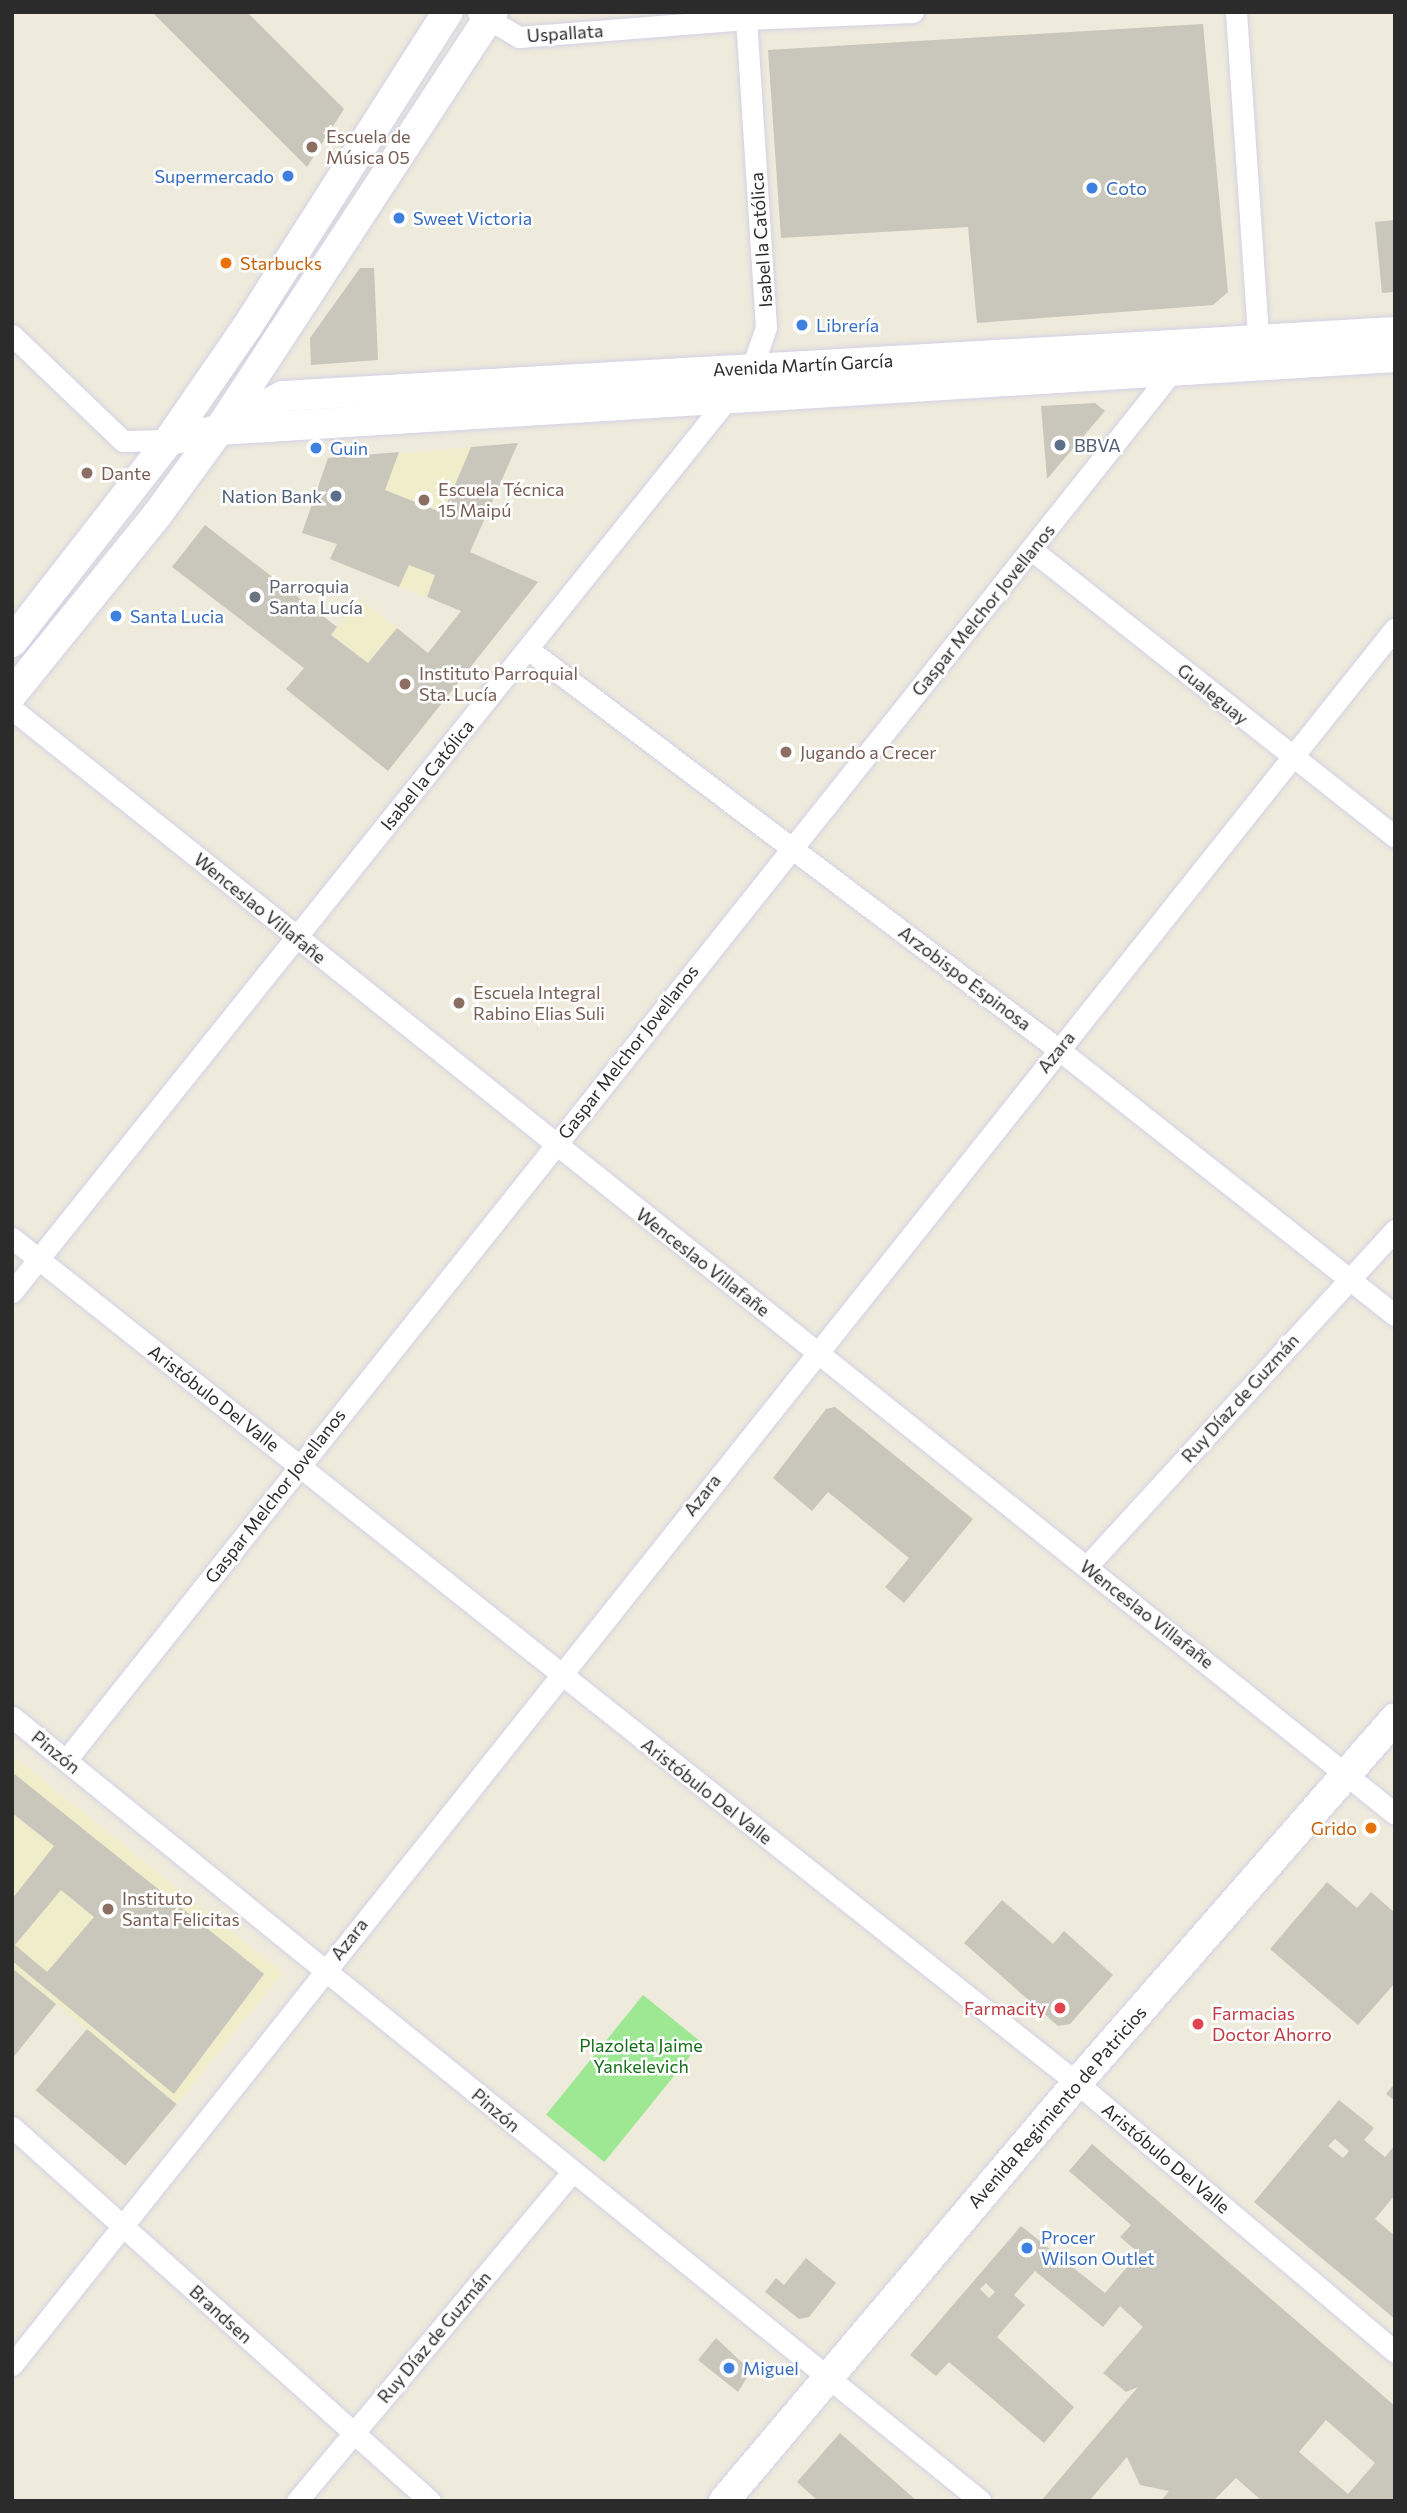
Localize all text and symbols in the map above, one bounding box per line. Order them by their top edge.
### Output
street label: Uspallata [526,20,604,46]
place label: Escuela de Música 05 [326,126,411,168]
marker: Escuela de Música 05 [304,139,320,155]
place label: Supermercado [155,165,274,187]
marker: Supermercado [280,168,296,184]
street label: Isabel la Católica [746,172,776,308]
place label: Coto [1106,177,1147,199]
marker: Coto [1084,180,1100,196]
place label: Sweet Victoria [413,207,532,229]
marker: Sweet Victoria [391,210,407,226]
place label: Starbucks [240,252,322,274]
marker: Starbucks [218,255,234,271]
place label: Librería [816,314,879,336]
marker: Librería [794,317,810,333]
street label: Avenida Martín García [712,349,894,381]
place label: BBVA [1074,434,1121,456]
place label: Guin [330,437,368,459]
marker: BBVA [1052,437,1068,453]
marker: Guin [308,440,324,456]
place label: Dante [101,462,151,484]
marker: Dante [79,465,95,481]
place label: Escuela Técnica 15 Maipú [438,479,565,522]
place label: Nation Bank [221,485,322,507]
marker: Nation Bank [328,488,344,504]
marker: Escuela Técnica 15 Maipú [416,492,432,508]
street label: Gaspar Melchor Jovellanos [907,520,1059,700]
place label: Parroquia Santa Lucía [269,576,363,618]
marker: Parroquia Santa Lucía [247,589,263,605]
place label: Santa Lucia [130,605,224,627]
marker: Santa Lucia [108,608,124,624]
street label: Gualeguay [1173,659,1253,729]
place label: Instituto Parroquial Sta. Lucía [419,663,578,706]
marker: Instituto Parroquial Sta. Lucía [397,676,413,692]
street label: Isabel la Católica [376,716,478,834]
place label: Jugando a Crecer [800,741,936,763]
marker: Jugando a Crecer [778,744,794,760]
street label: Wenceslao Villafañe [190,848,330,968]
street label: Arzobispo Espinosa [895,921,1035,1035]
street label: Gaspar Melchor Jovellanos [553,961,703,1143]
place label: Escuela Integral Rabino Elias Suli [473,982,605,1024]
marker: Escuela Integral Rabino Elias Suli [451,995,467,1011]
street label: Azara [1033,1027,1079,1077]
street label: Wenceslao Villafañe [632,1203,774,1321]
street label: Ruy Díaz de Guzmán [1177,1329,1303,1467]
street label: Aristóbulo Del Valle [144,1340,284,1456]
street label: Gaspar Melchor Jovellanos [200,1405,350,1587]
street label: Azara [679,1470,725,1520]
street label: Wenceslao Villafañe [1076,1555,1218,1673]
street label: Pinzón [27,1726,85,1778]
street label: Aristóbulo Del Valle [637,1733,777,1849]
place label: Grido [1311,1817,1357,1839]
marker: Grido [1363,1820,1379,1836]
place label: Instituto Santa Felicitas [122,1888,240,1930]
marker: Instituto Santa Felicitas [100,1901,116,1917]
street label: Azara [326,1914,372,1964]
place label: Farmacity [964,1997,1046,2019]
marker: Farmacity [1052,2000,1068,2016]
street label: Avenida Regimiento de Patricios [963,2001,1151,2213]
place label: Farmacias Doctor Ahorro [1212,2003,1332,2046]
marker: Farmacias Doctor Ahorro [1190,2016,1206,2032]
park label: Plazoleta Jaime Yankelevich [579,2035,703,2078]
street label: Pinzón [468,2084,524,2136]
street label: Aristóbulo Del Valle [1098,2098,1234,2218]
place label: Procer Wilson Outlet [1041,2227,1155,2270]
marker: Procer Wilson Outlet [1019,2240,1035,2256]
street label: Ruy Díaz de Guzmán [373,2267,495,2407]
street label: Brandsen [185,2280,257,2348]
place label: Miguel [743,2357,799,2379]
marker: Miguel [721,2360,737,2376]

